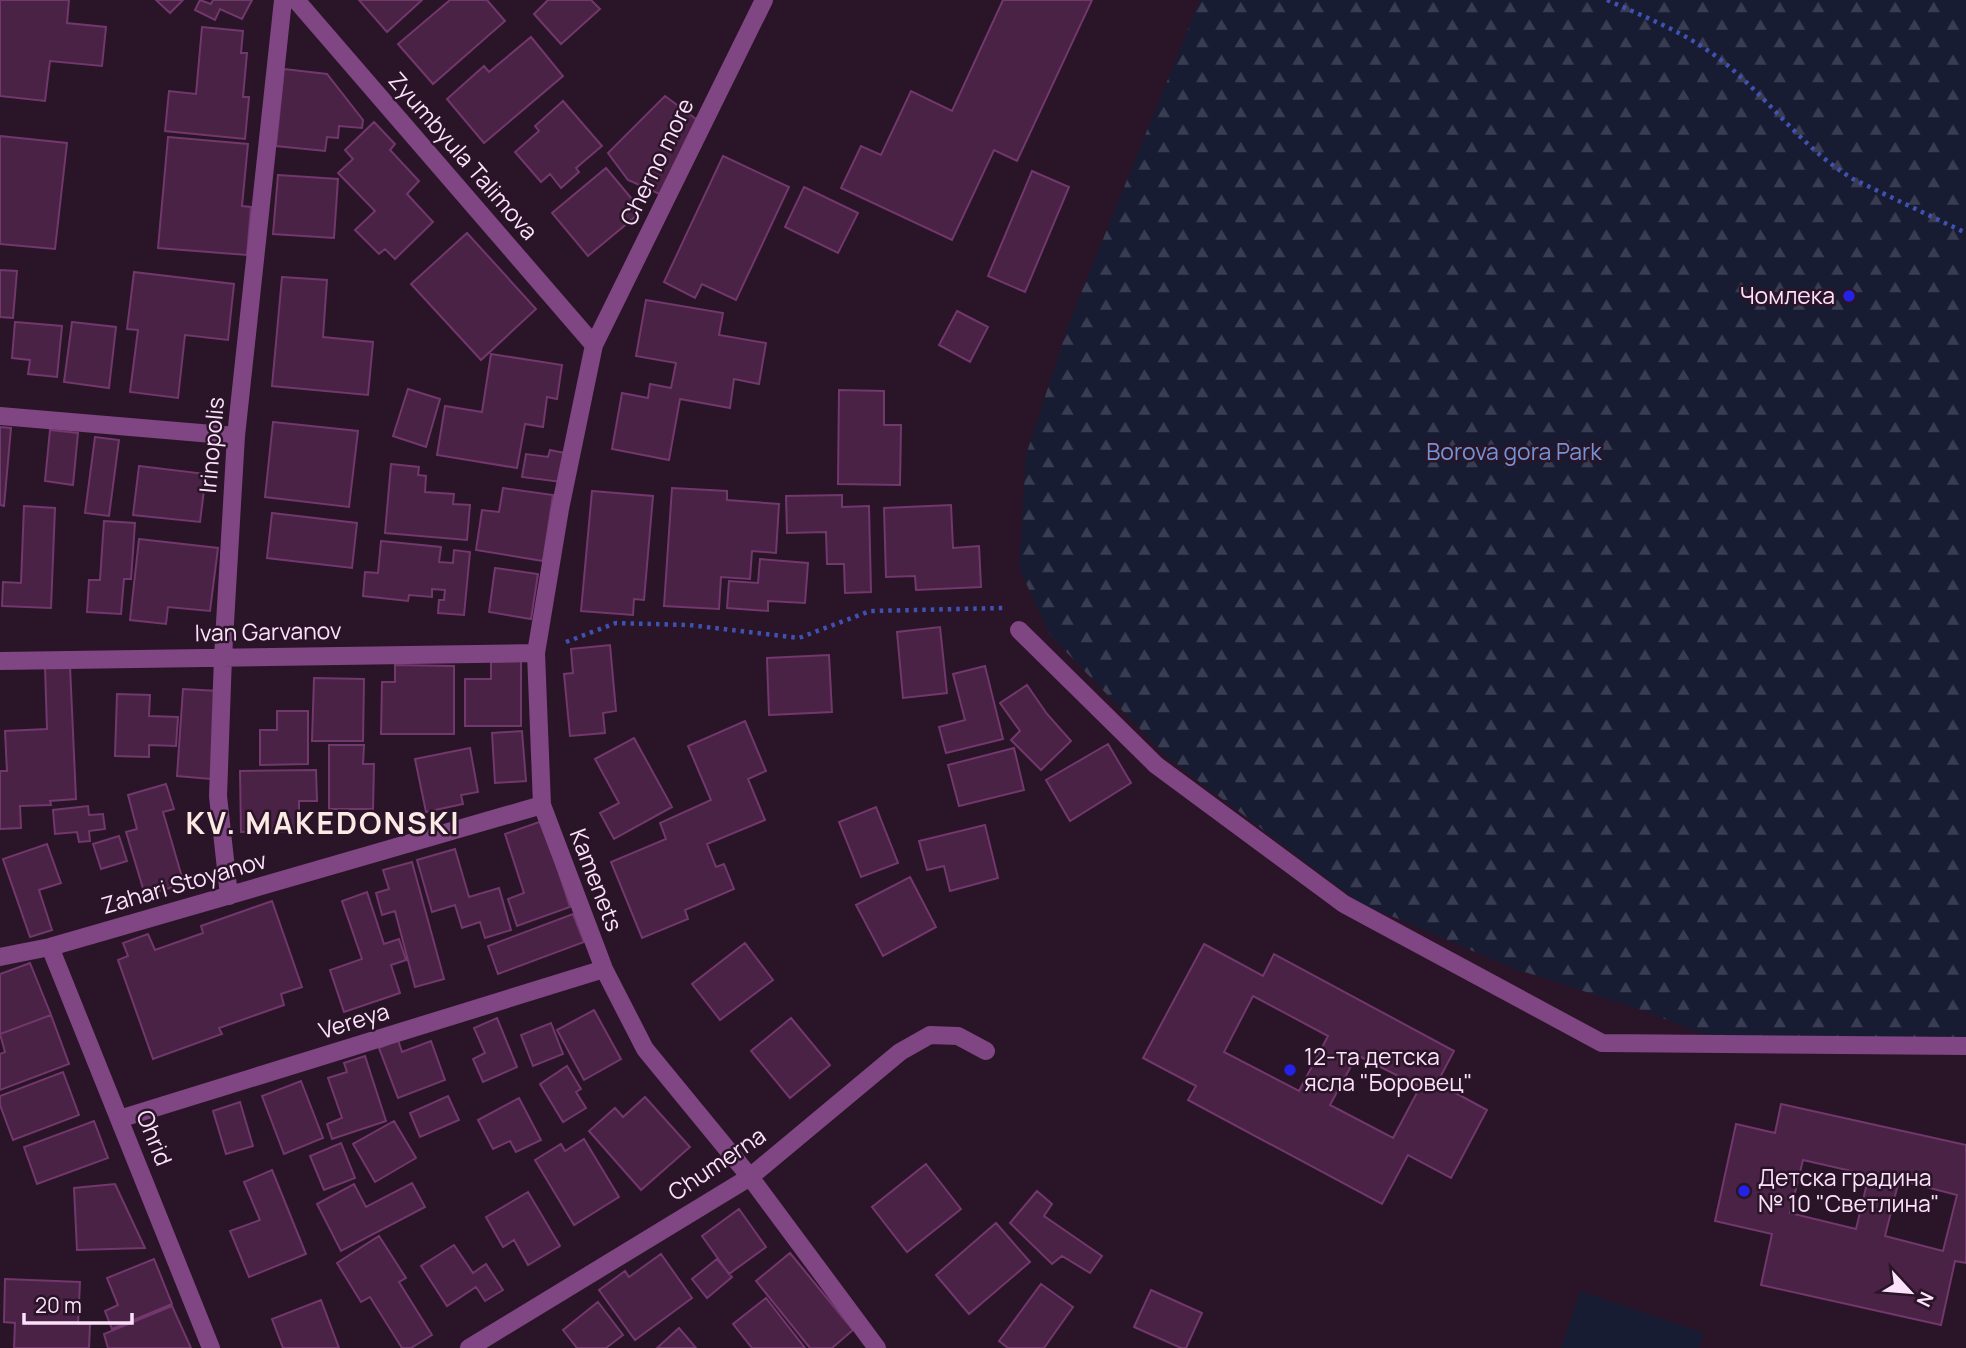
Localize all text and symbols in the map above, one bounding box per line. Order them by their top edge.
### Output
street label: Zyumbyula Talimova [382,64,546,246]
street label: Cherno more [611,92,701,231]
place label: Чомлека [1740,279,1835,311]
marker: Чомлека [1841,288,1857,304]
street label: Irinopolis [191,396,231,494]
park label: Borova gora Park [1426,435,1602,467]
street label: Ivan Garvanov [194,614,342,648]
district label: KV. MAKEDONSKI [185,802,461,843]
street label: Kamenets [563,824,631,935]
street label: Zahari Stoyanov [97,843,270,921]
street label: Vereya [315,994,393,1046]
place label: 12-та детска ясла "Боровец" [1304,1040,1472,1098]
marker: 12-та детска ясла "Боровец" [1282,1062,1298,1078]
street label: Ohrid [129,1105,181,1170]
street label: Chumerna [661,1119,772,1208]
place label: Детска градина № 10 "Светлина" [1758,1161,1939,1219]
marker: Детска градина № 10 "Светлина" [1736,1183,1752,1199]
north arrow [1875,1257,1945,1327]
scale bar [24,1282,133,1326]
text: N [1911,1288,1940,1311]
text: 20 m [35,1291,82,1319]

